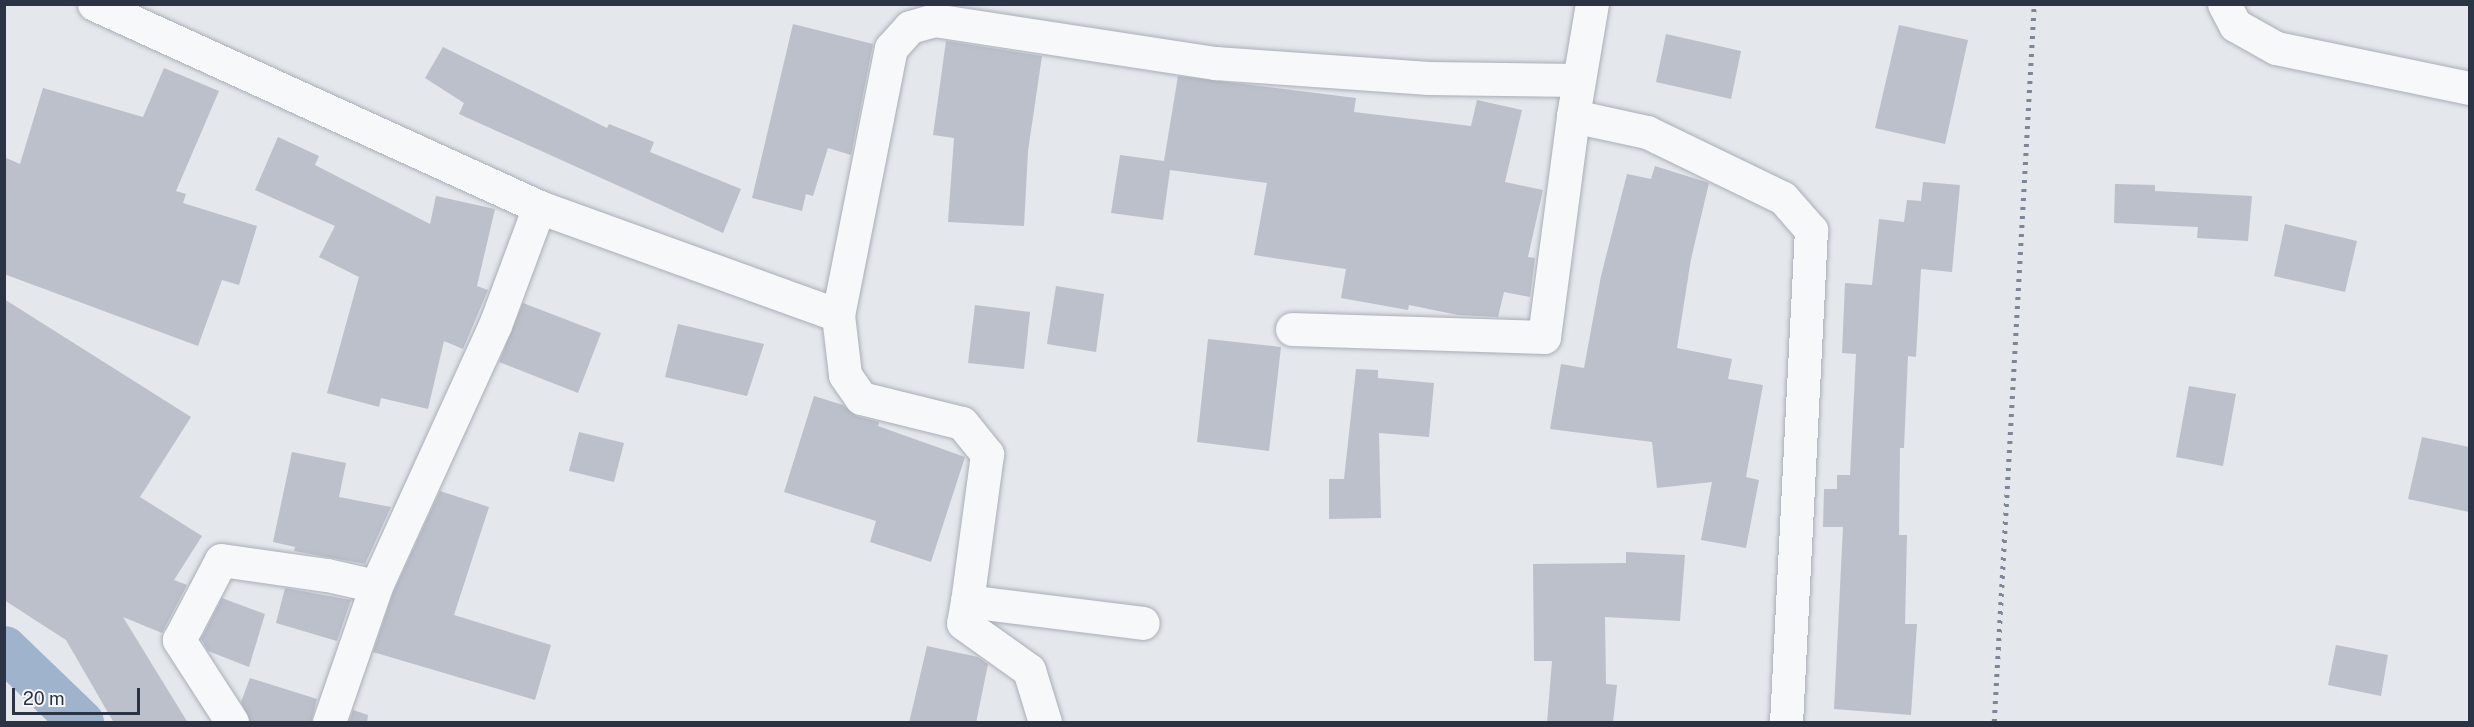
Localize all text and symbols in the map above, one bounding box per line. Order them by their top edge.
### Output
scale bar [15,676,142,714]
text: 20 m [23,688,65,709]

